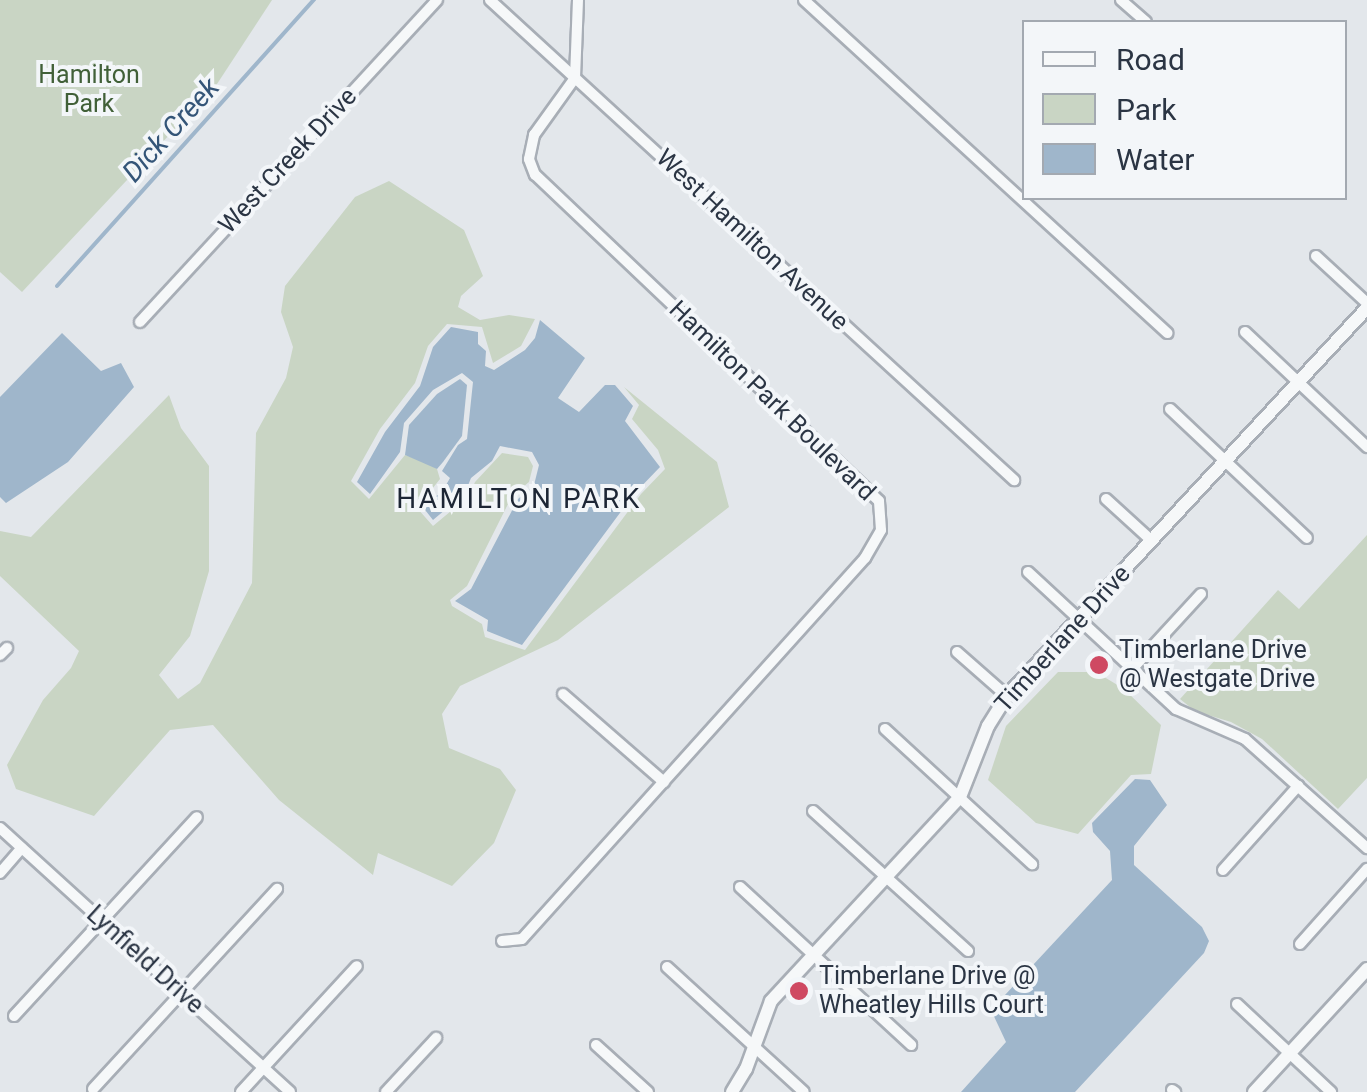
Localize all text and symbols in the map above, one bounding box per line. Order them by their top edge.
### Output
legend [1022,20,1347,200]
text: Road [1116,42,1185,77]
park label: Hamilton Park [38,61,140,120]
water label: Dick Creek [116,71,226,189]
street label: West Creek Drive [213,82,363,240]
text: Park [1116,92,1176,127]
text: Water [1116,142,1194,177]
street label: West Hamilton Avenue [650,143,854,337]
street label: Hamilton Park Boulevard [663,295,881,507]
district label: HAMILTON PARK [396,482,642,516]
street label: Timberlane Drive [989,559,1137,719]
place label: Timberlane Drive @ Westgate Drive [1119,636,1315,695]
marker: Timberlane Drive @ Westgate Drive [1088,654,1110,676]
street label: Lynfield Drive [80,900,210,1020]
place label: Timberlane Drive @ Wheatley Hills Court [819,962,1044,1021]
marker: Timberlane Drive @ Wheatley Hills Court [788,980,810,1002]

